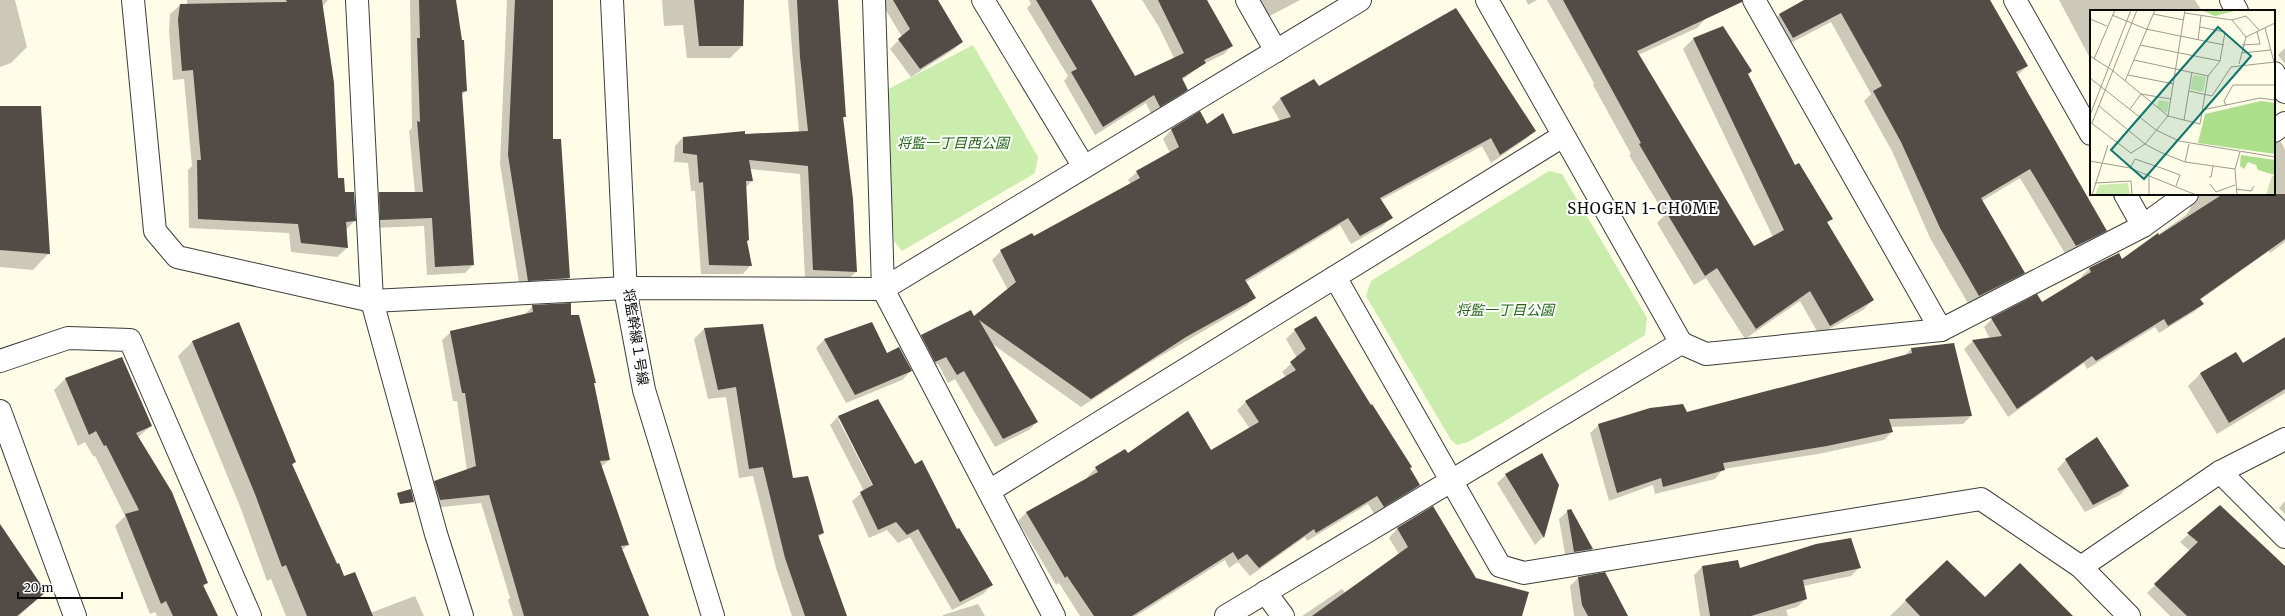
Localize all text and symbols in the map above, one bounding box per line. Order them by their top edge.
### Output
inset map [2090,10,2275,195]
park label: 将監一丁目西公園 [897,134,1011,152]
district label: SHOGEN 1-CHOME [1567,199,1719,218]
street label: 将監幹線１号線 [619,287,653,387]
park label: 将監一丁目公園 [1456,301,1556,319]
scale bar [18,574,122,600]
text: 20 m [24,580,53,595]

